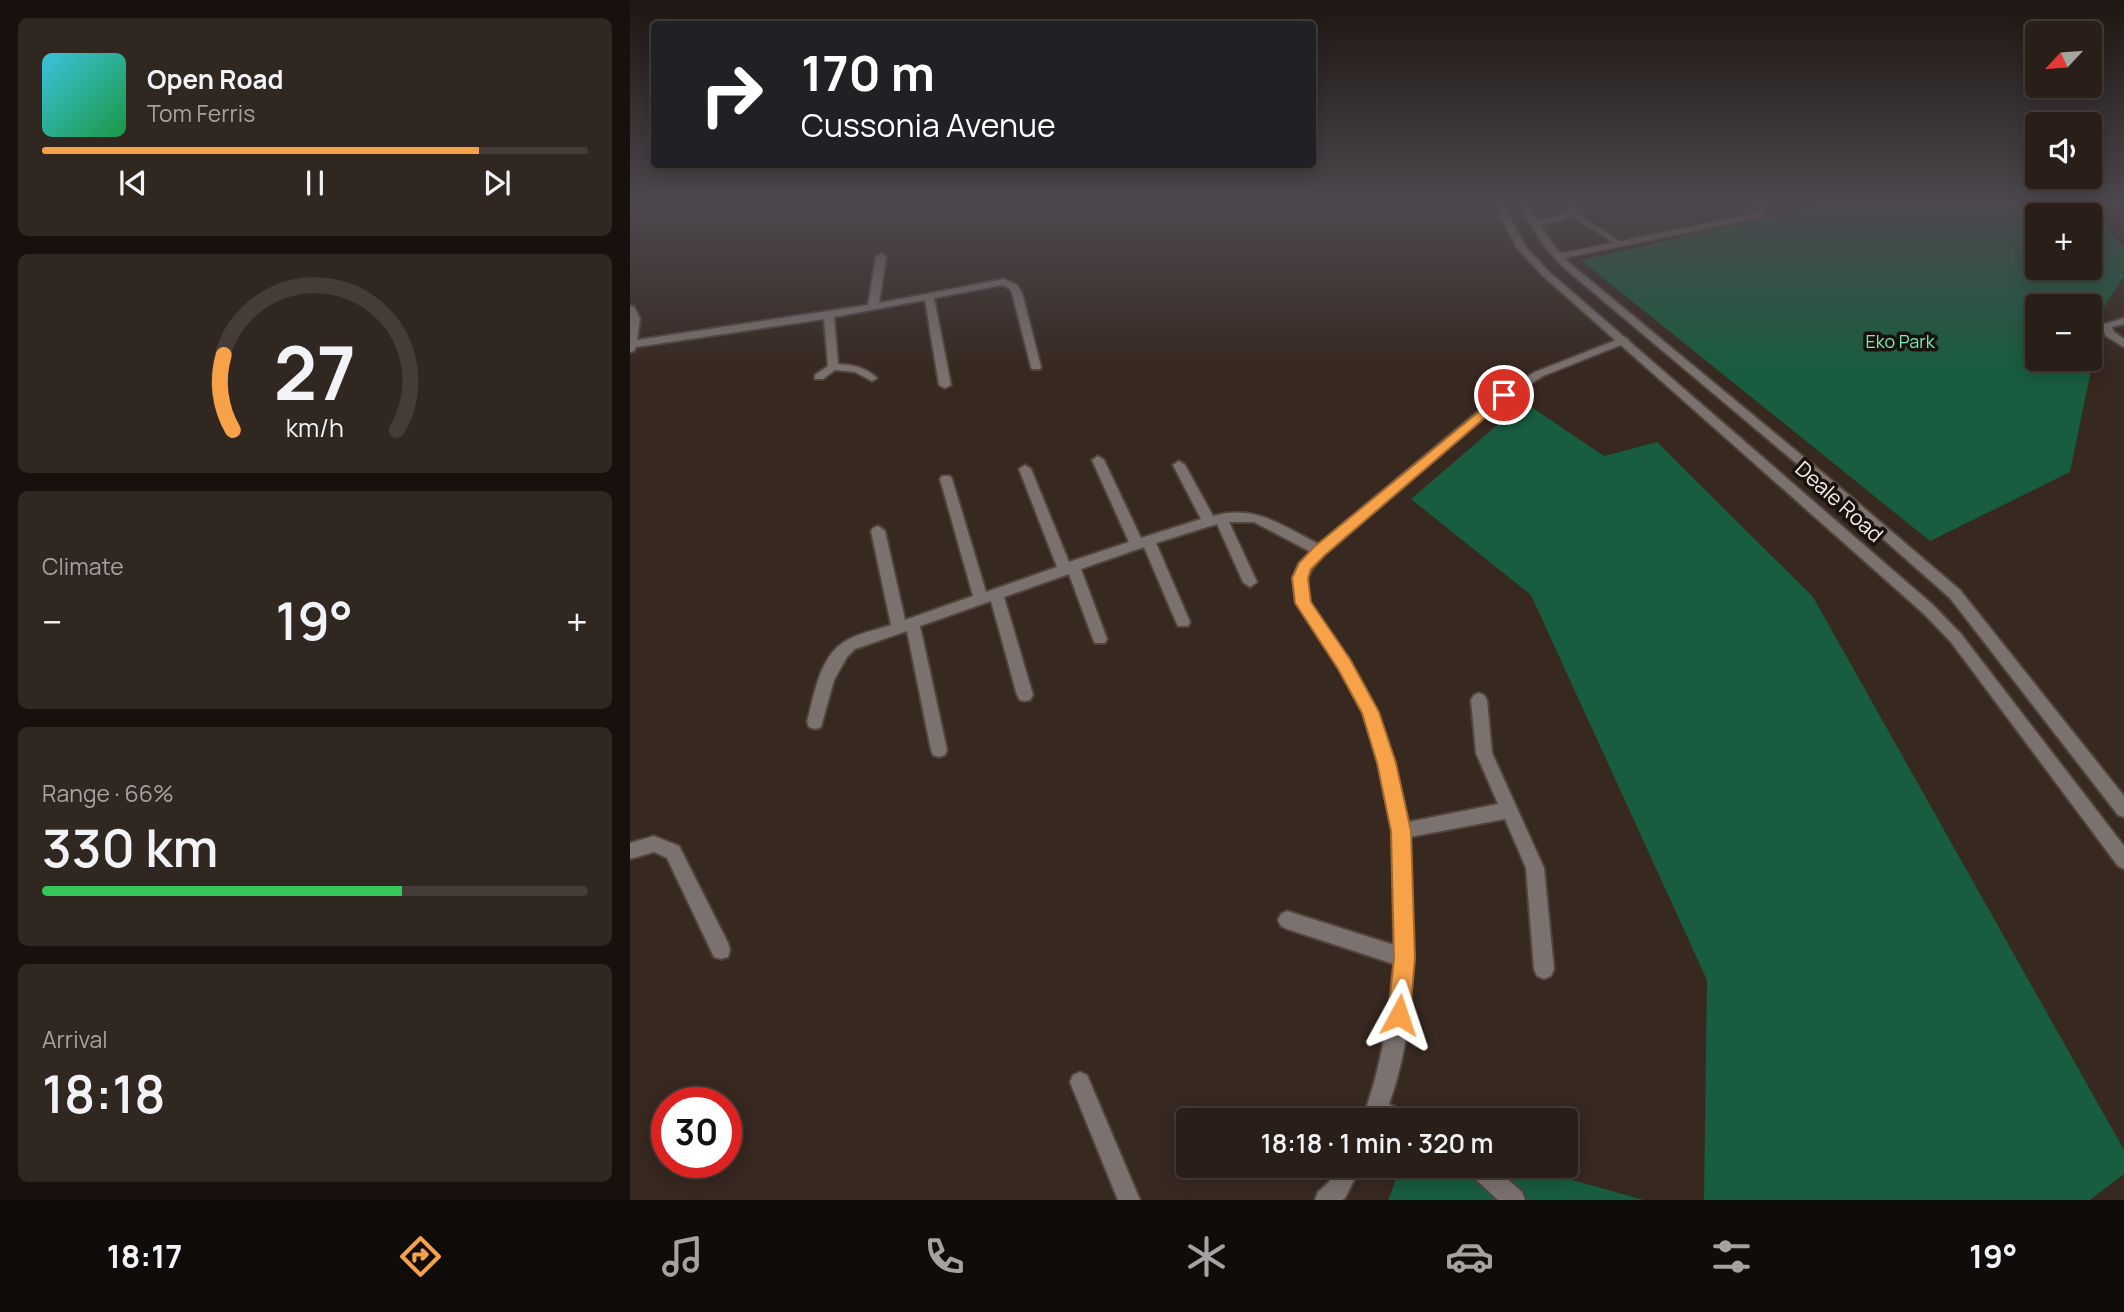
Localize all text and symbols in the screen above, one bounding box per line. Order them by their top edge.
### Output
north arrow [2025,21,2102,98]
map controls [2025,21,2102,371]
text: 170 m [801,39,935,106]
icon: right [686,49,777,140]
text: Open Road [147,61,283,97]
text: Tom Ferris [147,97,255,129]
text: Cussonia Avenue [801,103,1056,147]
button: sound [2025,112,2102,189]
icon: previous [114,164,152,202]
icon: pause [296,164,334,202]
icon: next [478,164,516,202]
button: + [2025,203,2102,280]
button: − [2025,294,2102,371]
text: 27 [274,322,356,422]
park label: Eko Park [1865,329,1936,353]
pin [1474,365,1534,425]
icon: arrive [1485,376,1523,414]
text: km/h [286,409,344,444]
street label: Deale Road [1790,454,1890,548]
text: Climate [42,550,124,582]
text: 19° [275,585,353,656]
text: − [42,595,63,647]
text: + [566,595,588,647]
text: Range · 66% [42,777,174,809]
text: 330 km [42,812,218,883]
position arrow [1362,978,1436,1052]
text: Arrival [42,1023,108,1055]
text: 18:18 [42,1058,166,1129]
speed limit sign: 30 [651,1087,742,1178]
text: 18:18 · 1 min · 320 m [1261,1125,1493,1161]
icon: directions [396,1232,445,1281]
icon: music [658,1232,707,1281]
icon: phone [920,1232,969,1281]
icon: climate [1182,1232,1231,1281]
icon: car [1445,1232,1494,1281]
icon: filters [1707,1232,1756,1281]
text: 18:17 [107,1234,182,1278]
text: 19° [1969,1234,2017,1278]

